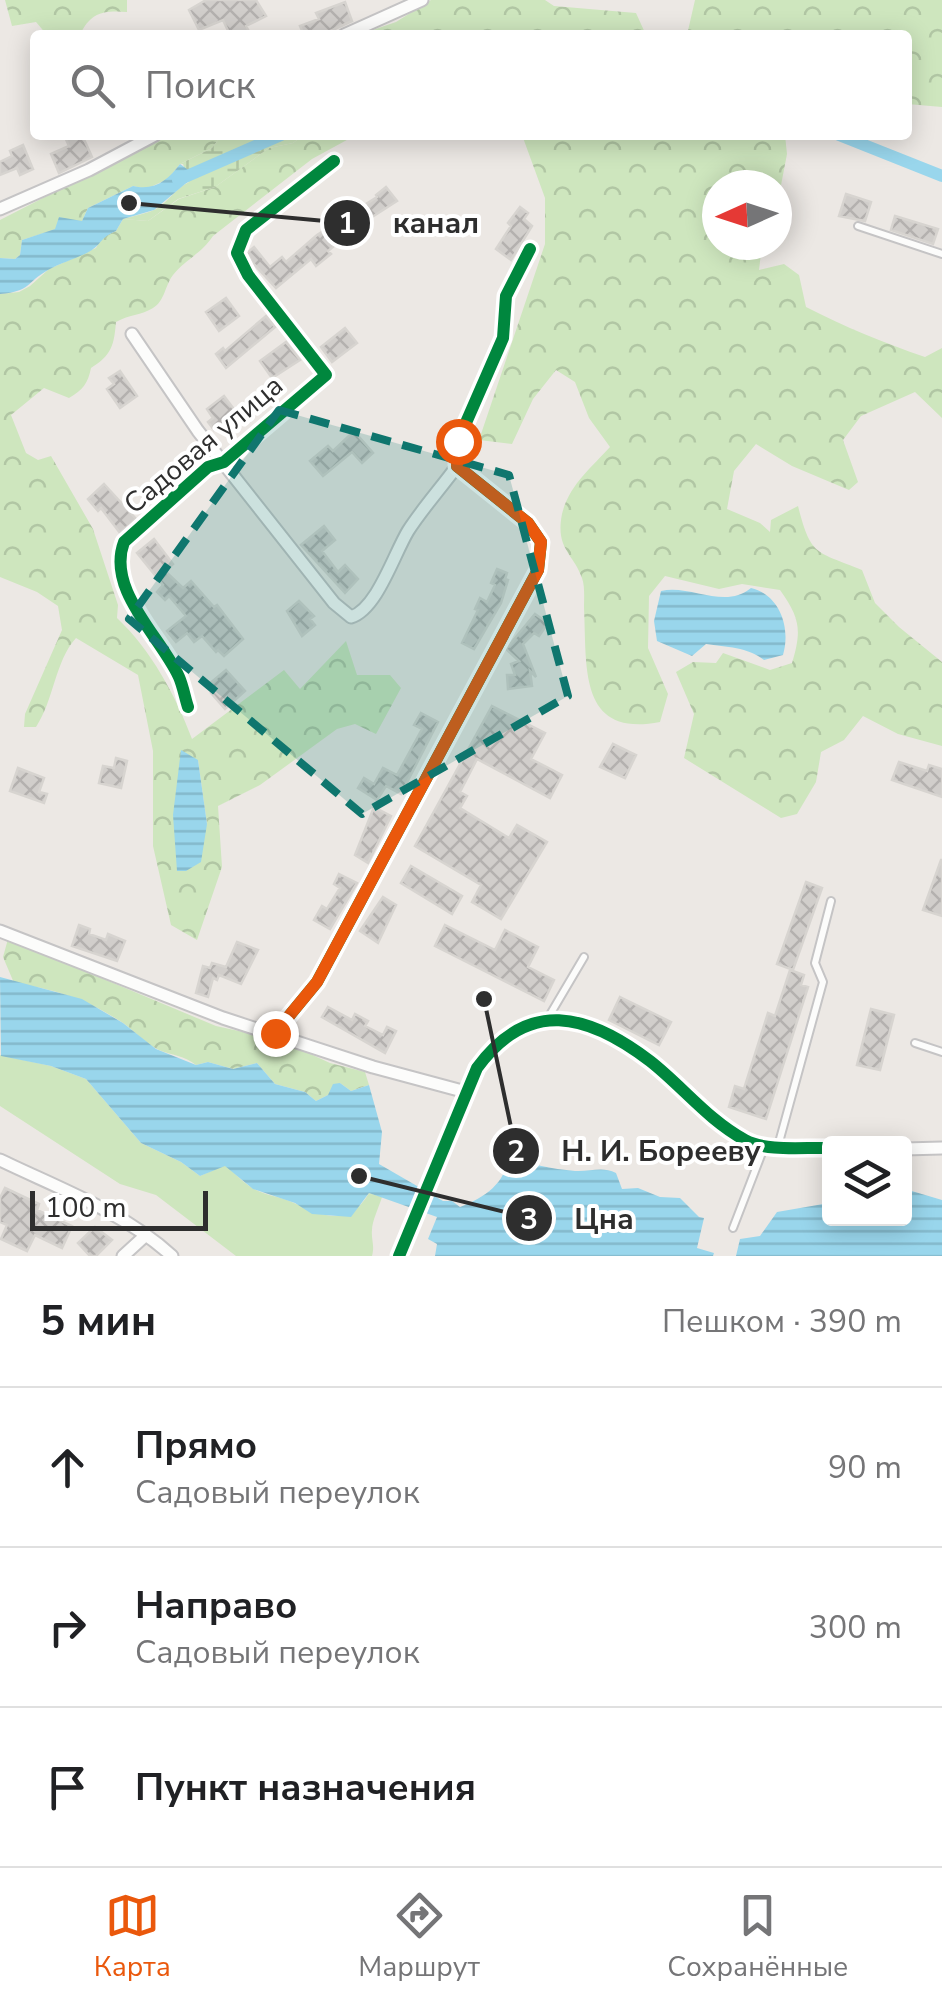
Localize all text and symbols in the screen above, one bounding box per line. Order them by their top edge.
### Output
search box [30,30,912,140]
icon: search [65,58,120,113]
text: Поиск [145,60,255,111]
north arrow [702,170,792,260]
callout: канал [322,193,499,253]
text: 1 [338,203,356,244]
text: канал [393,203,479,244]
street label: Садовая улица [116,367,291,523]
route start [436,419,482,465]
route end [253,1011,299,1057]
callout: Н. И. Борееву [491,1121,781,1181]
text: 2 [507,1131,525,1172]
text: Н. И. Борееву [561,1131,762,1172]
map controls [822,1136,912,1226]
button: layers [822,1136,912,1226]
scale bar [30,1186,208,1230]
callout: Цна [504,1188,654,1248]
text: 100 m [45,1189,127,1227]
text: 3 [520,1199,538,1240]
text: Цна [574,1199,634,1240]
text: 5 мин [40,1293,156,1350]
text: Пешком · 390 m [662,1300,902,1343]
text: Прямо [135,1420,257,1471]
icon: ahead [40,1440,95,1495]
text: 90 m [828,1446,902,1489]
text: Садовый переулок [135,1471,420,1514]
text: Направо [135,1580,297,1631]
icon: right [40,1600,95,1655]
text: 300 m [809,1606,902,1649]
text: Садовый переулок [135,1631,420,1674]
icon: arrive [40,1760,95,1815]
text: Пункт назначения [135,1762,476,1813]
tab: Карта [94,1888,171,1986]
tab: Маршрут [358,1888,480,1986]
tab: Сохранённые [667,1888,848,1986]

